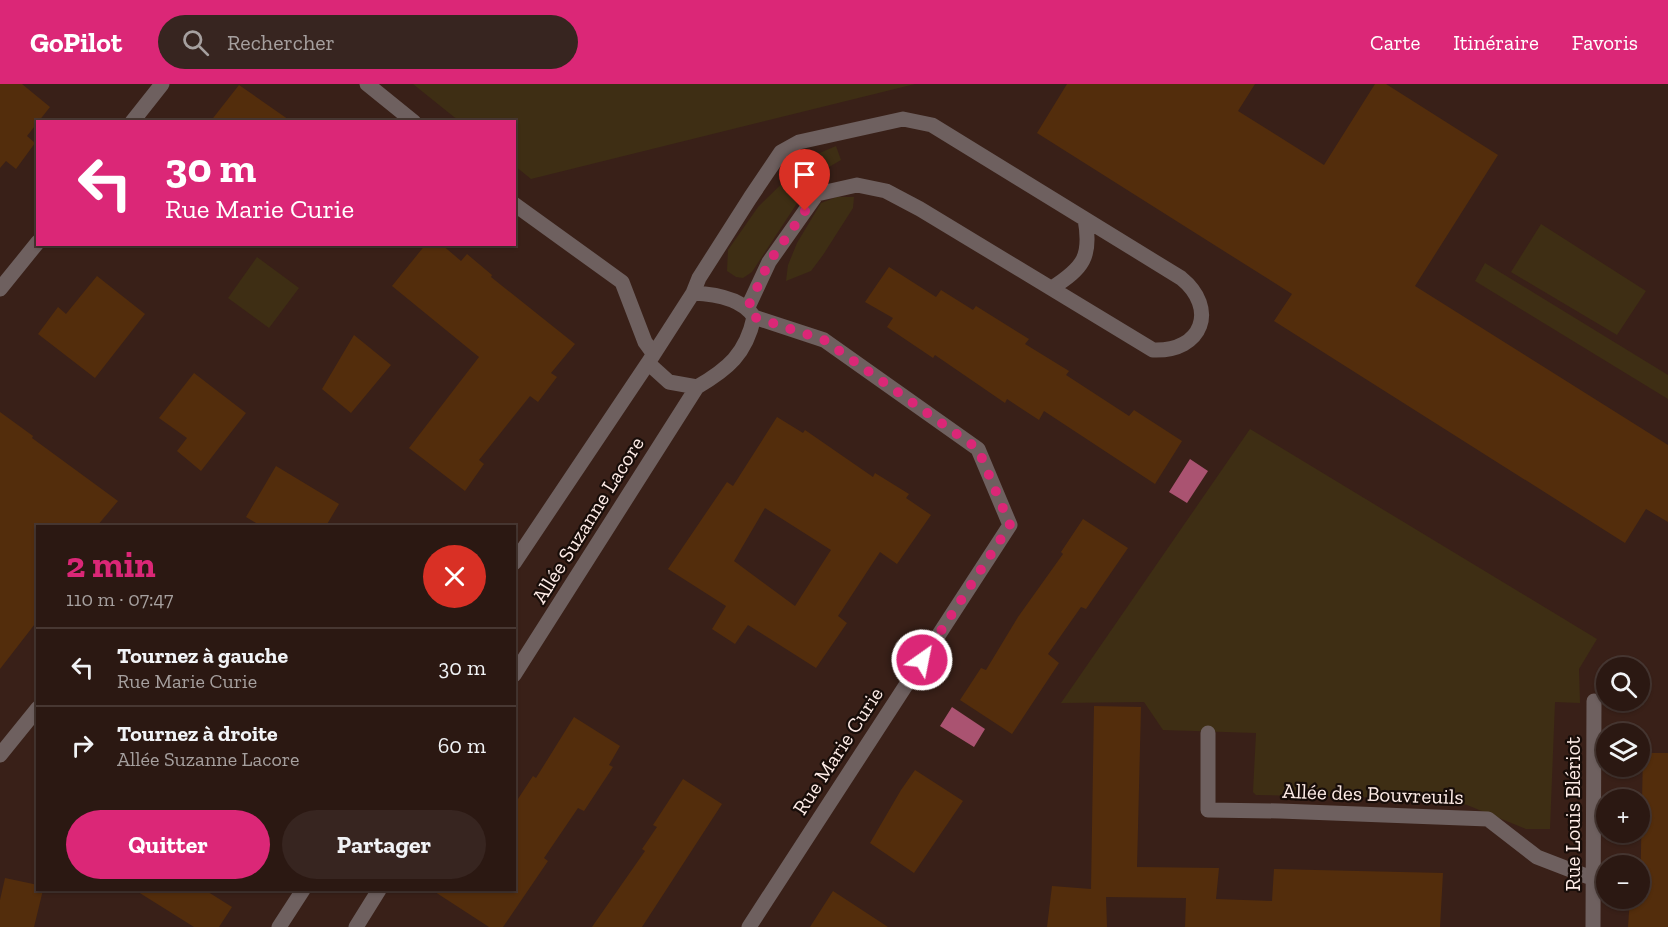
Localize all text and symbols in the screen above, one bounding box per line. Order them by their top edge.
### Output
search box [158,15,578,69]
text: GoPilot [30,26,122,59]
icon: search [179,26,212,59]
text: Rechercher [227,29,335,56]
text: Carte [1370,30,1420,55]
text: Itinéraire [1453,30,1539,55]
text: Favoris [1572,30,1638,55]
text: 30 m [165,142,256,193]
icon: left [66,144,144,222]
pin [779,149,830,211]
icon: arrive [788,158,821,191]
text: Rue Marie Curie [165,193,354,225]
street label: Allée Suzanne Lacore [526,432,649,608]
text: 2 min [66,543,156,586]
button: close [423,545,486,608]
text: 110 m · 07:47 [66,587,173,611]
position arrow [890,628,954,692]
text: Tournez à gauche [117,642,288,669]
icon: left [66,651,99,684]
text: 30 m [439,654,486,681]
map controls [1596,657,1650,909]
button: search [1596,657,1650,711]
text: Rue Marie Curie [117,669,257,693]
street label: Rue Marie Curie [787,682,888,819]
text: Tournez à droite [117,720,278,747]
button: layers [1596,723,1650,777]
icon: right [66,729,99,762]
text: 60 m [438,732,486,759]
street label: Rue Louis Blériot [1560,737,1585,891]
text: Allée Suzanne Lacore [117,747,299,771]
street label: Allée des Bouvreuils [1282,778,1464,809]
button: + [1596,789,1650,843]
button: Quitter [66,810,270,879]
button: Partager [282,810,486,879]
button: − [1596,855,1650,909]

